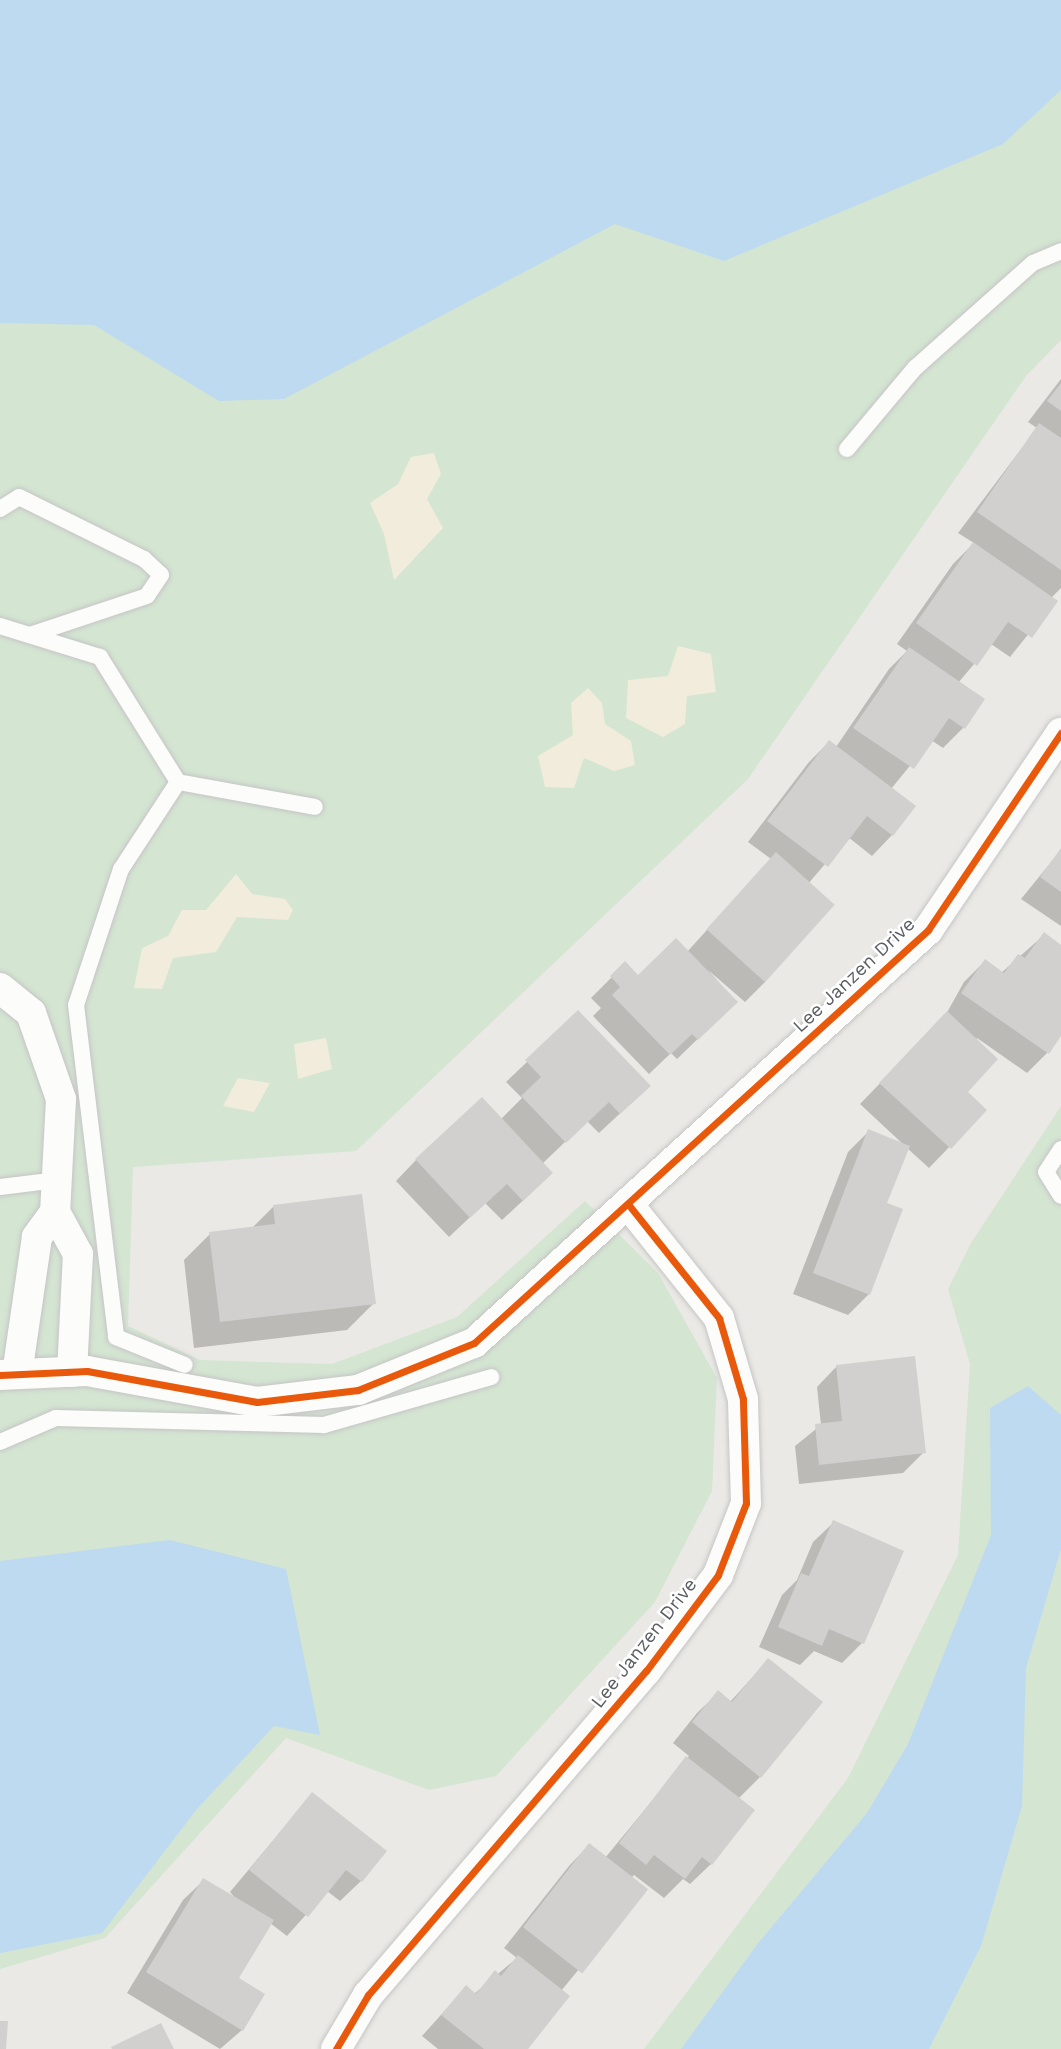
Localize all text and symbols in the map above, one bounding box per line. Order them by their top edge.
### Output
street label: Lee Janzen Drive [788,912,920,1038]
street label: Lee Janzen Drive [586,1573,702,1713]

